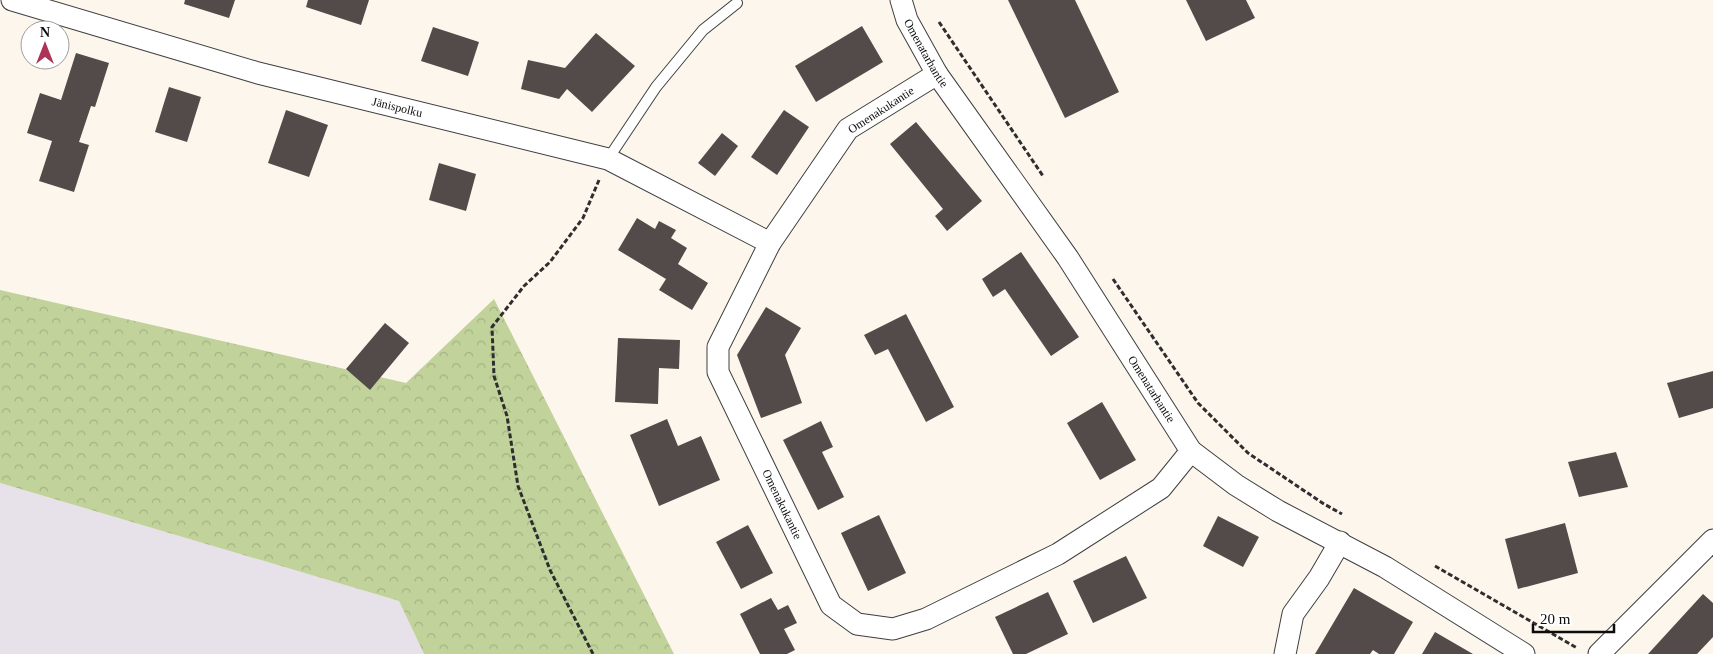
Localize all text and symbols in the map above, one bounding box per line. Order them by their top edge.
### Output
street label: Omenatarhantie [901,16,951,90]
north arrow [20,20,70,70]
text: N [40,25,50,40]
street label: Omenakukantie [845,83,917,137]
street label: Jänispolku [371,94,424,120]
street label: Omenatarhantie [1125,353,1178,425]
street label: Omenakukantie [759,467,805,541]
scale bar [1533,602,1614,634]
text: 20 m [1540,611,1571,627]

